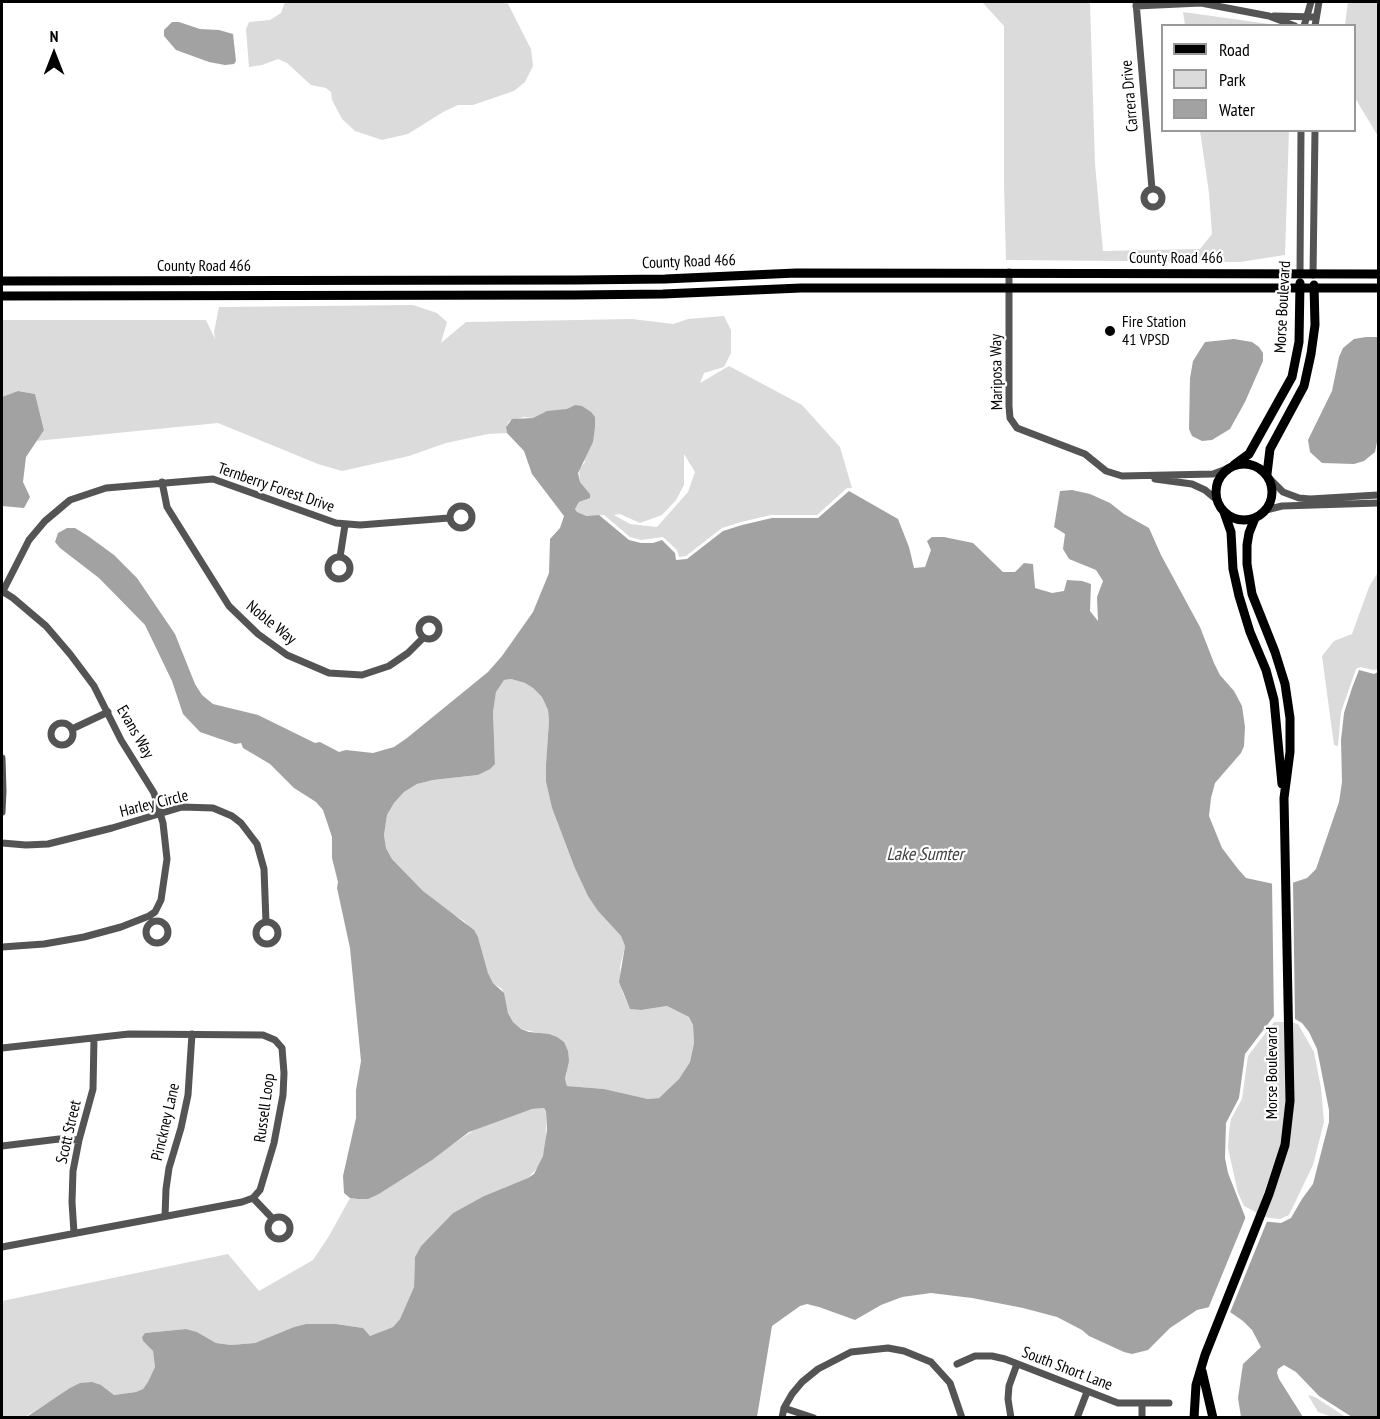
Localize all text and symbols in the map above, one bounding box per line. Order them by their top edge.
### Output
north arrow [24,24,84,84]
legend [1161,24,1356,132]
text: N [50,26,58,46]
text: Road [1219,38,1250,61]
street label: Carrera Drive [1117,59,1143,133]
text: Park [1219,68,1246,91]
text: Water [1219,98,1255,121]
street label: County Road 466 [1129,248,1223,268]
street label: County Road 466 [642,251,736,273]
street label: County Road 466 [157,256,251,276]
street label: Morse Boulevard [1271,260,1295,354]
place label: Fire Station 41 VPSD [1122,312,1186,350]
marker: Fire Station 41 VPSD [1103,324,1117,338]
street label: Mariposa Way [987,334,1007,410]
street label: Ternberry Forest Drive [215,459,337,517]
street label: Noble Way [242,597,300,649]
street label: Evans Way [112,702,158,762]
street label: Harley Circle [118,786,190,822]
water label: Lake Sumter [887,844,963,866]
street label: Morse Boulevard [1262,1027,1282,1119]
street label: Russell Loop [251,1072,279,1144]
street label: Pinckney Lane [148,1081,184,1163]
street label: Scott Street [52,1098,86,1166]
street label: South Short Lane [1019,1343,1115,1395]

